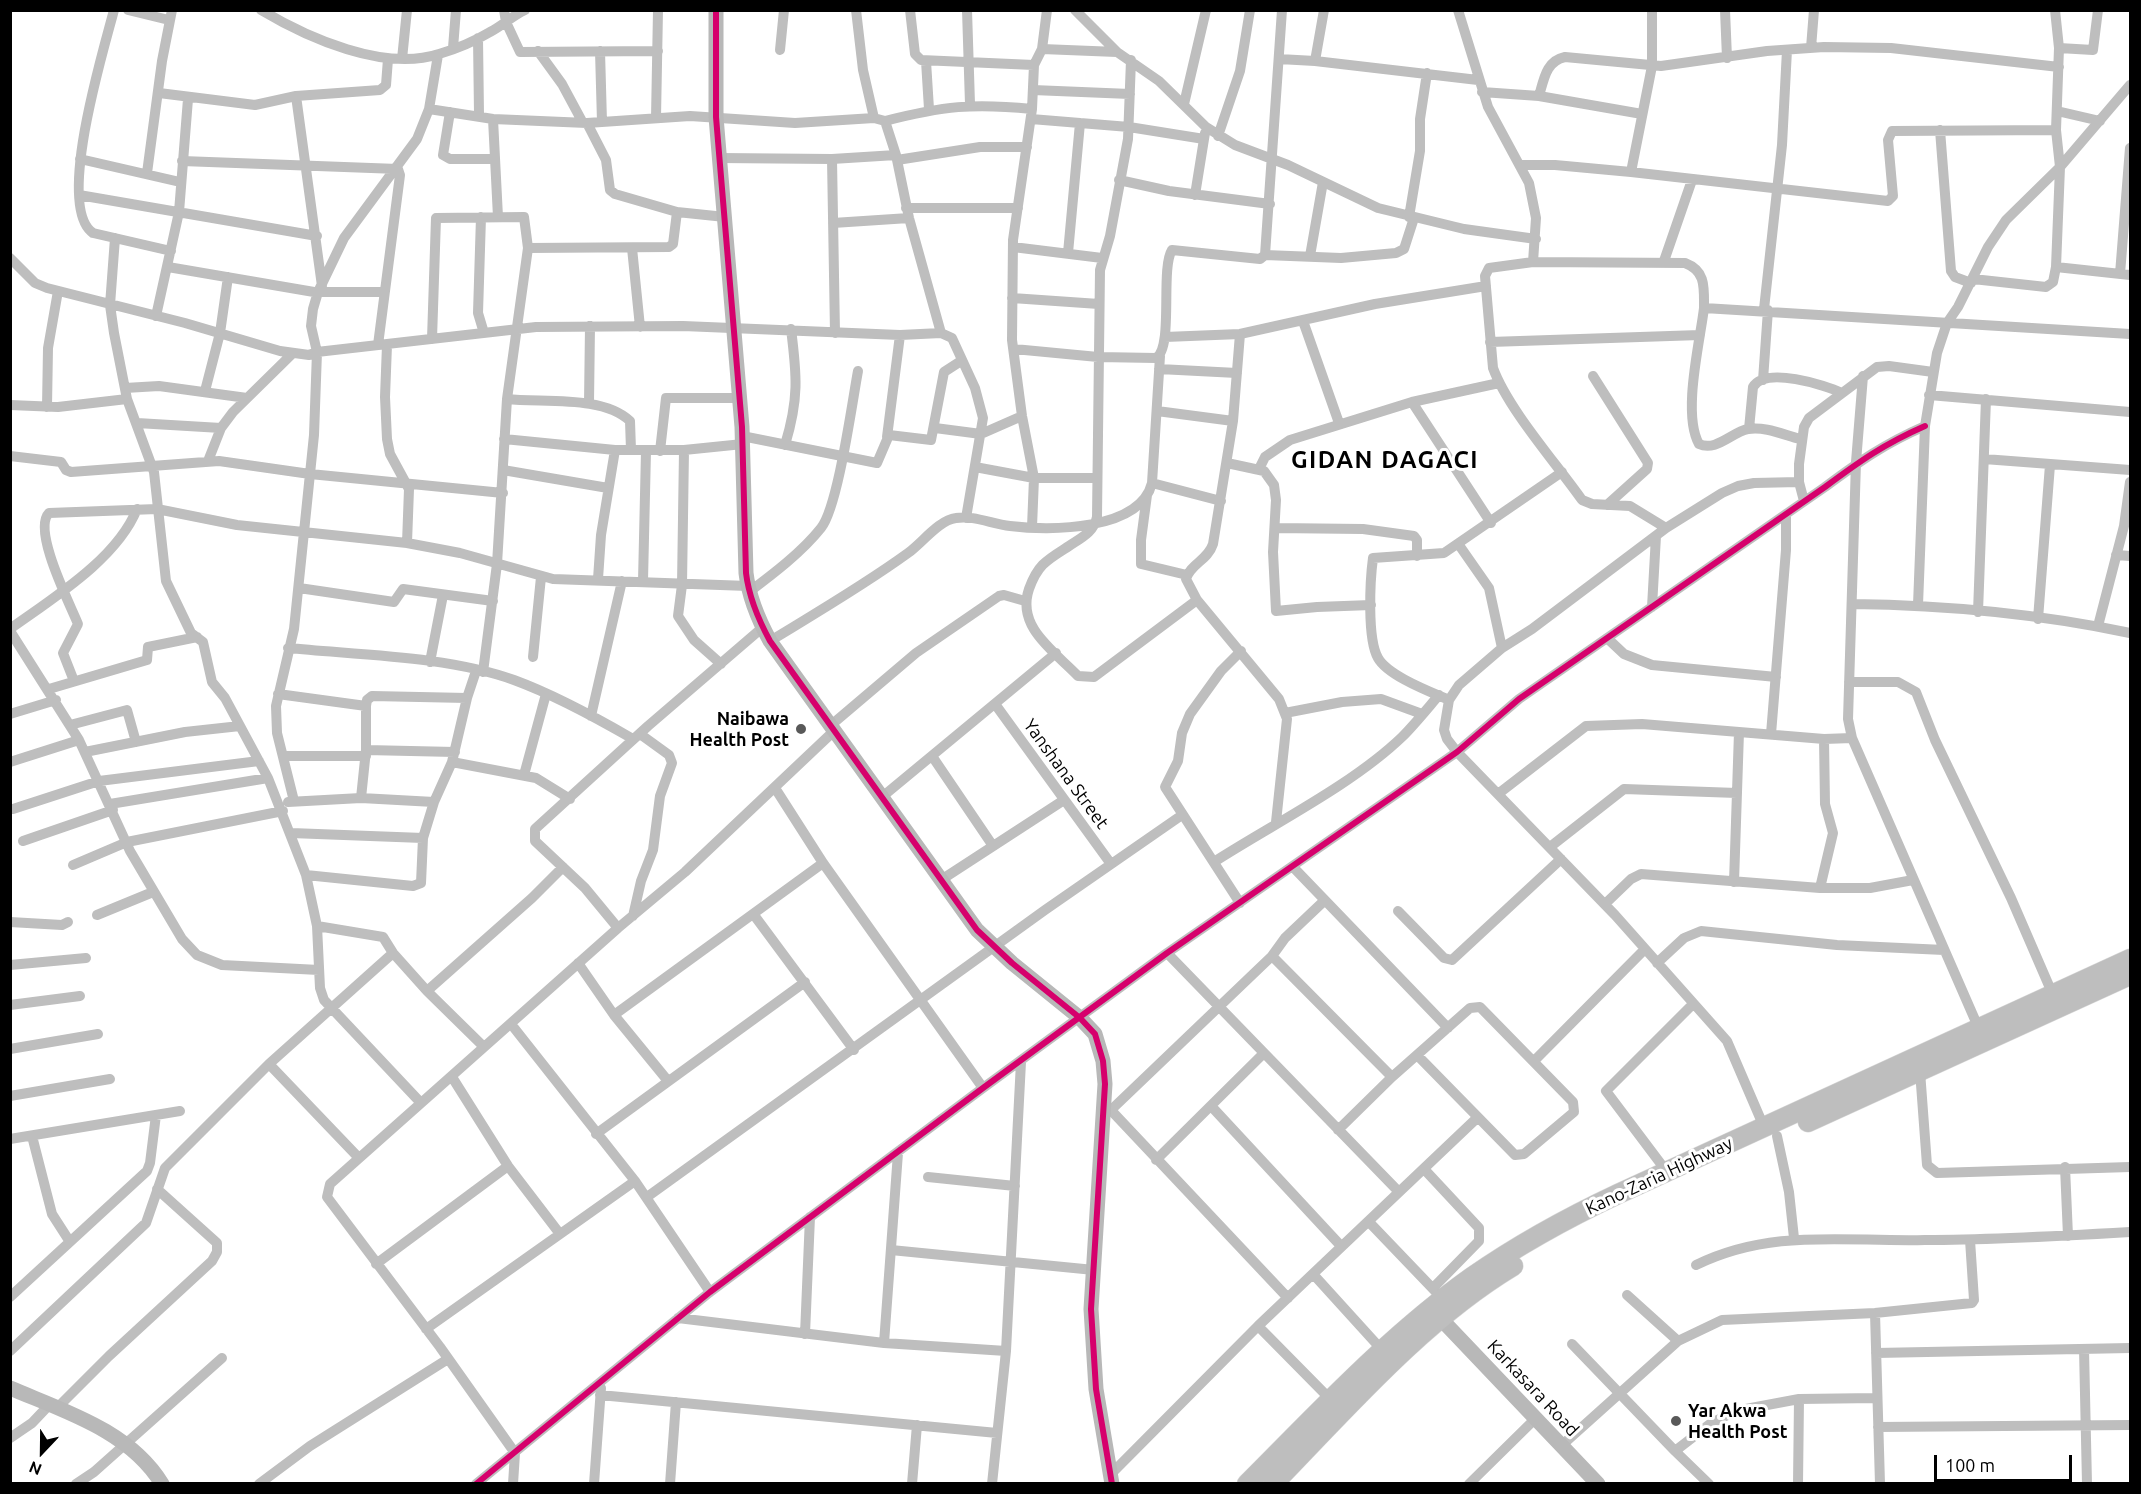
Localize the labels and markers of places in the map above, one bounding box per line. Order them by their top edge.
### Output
place label: Naibawa Health Post [690,708,789,750]
marker: Naibawa Health Post [794,722,808,736]
place label: Yar Akwa Health Post [1688,1400,1787,1442]
marker: Yar Akwa Health Post [1669,1414,1683,1428]

